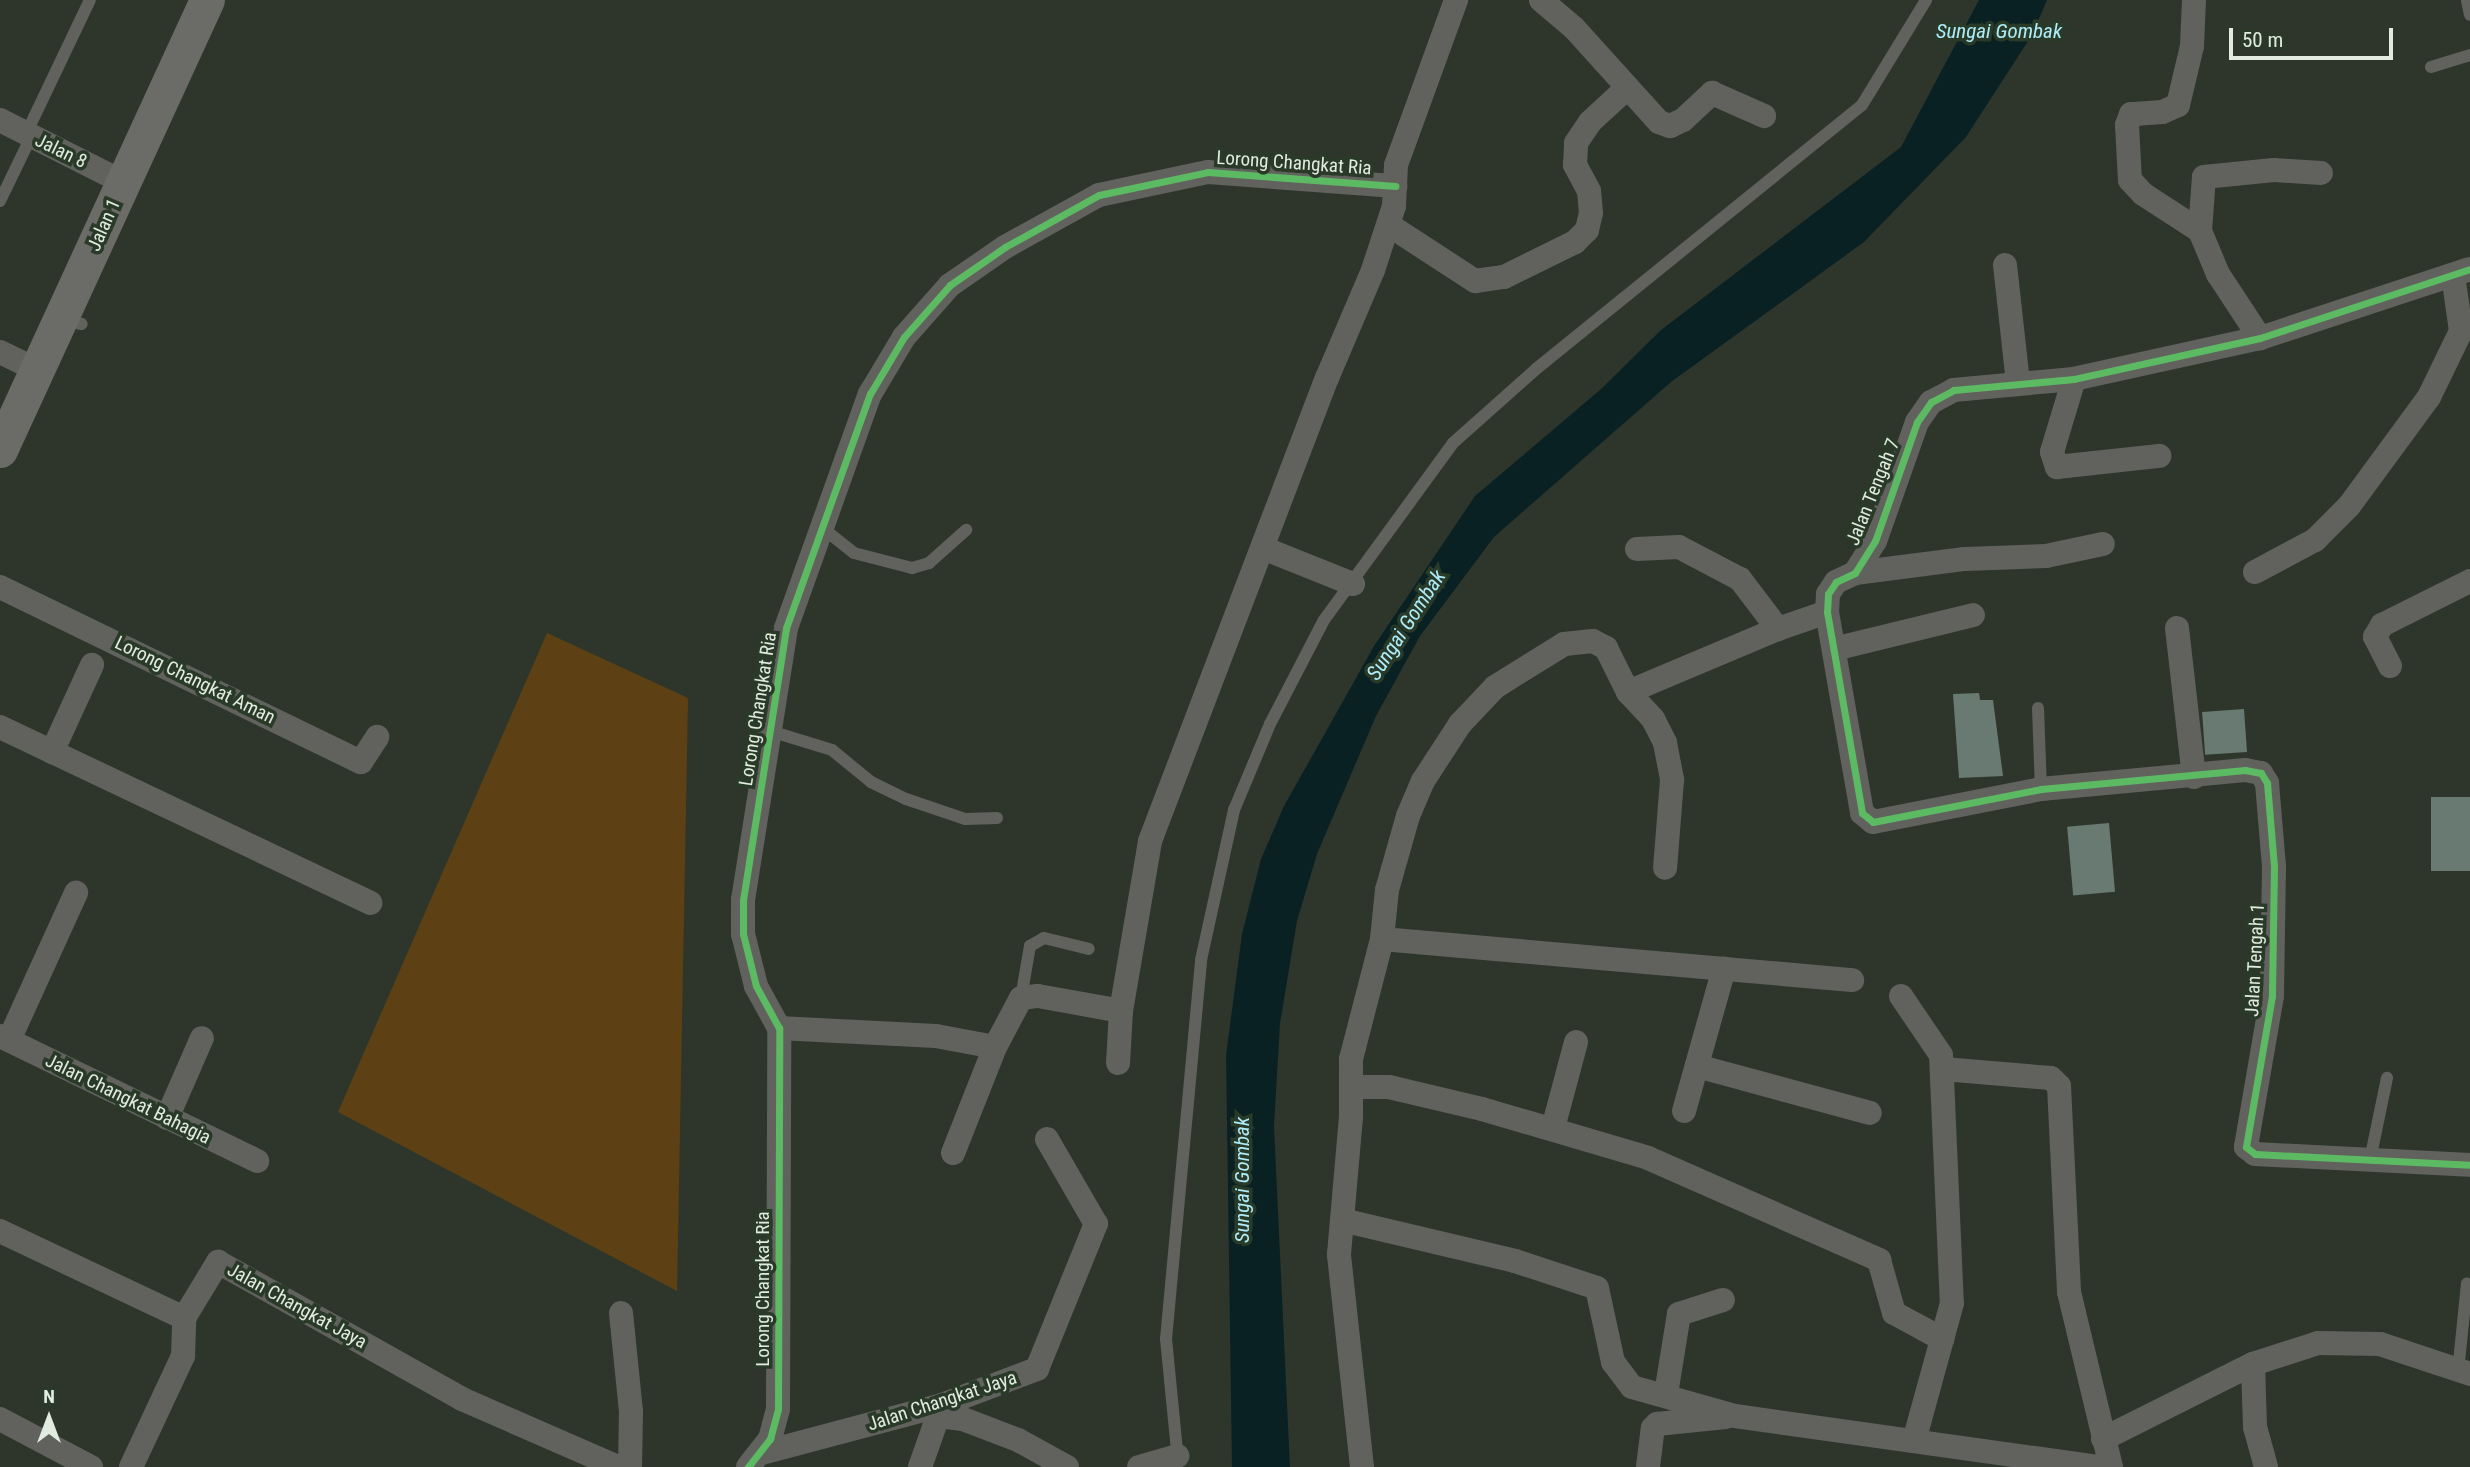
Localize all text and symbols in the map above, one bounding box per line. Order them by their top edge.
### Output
scale bar [2232,14,2396,58]
water label: Sungai Gombak [1936,18,2062,44]
text: 50 m [2242,28,2283,52]
street label: Jalan 8 [31,129,91,173]
street label: Lorong Changkat Ria [1216,146,1372,180]
street label: Jalan 1 [82,195,126,255]
street label: Jalan Tengah 7 [1841,435,1905,549]
water label: Sungai Gombak [1361,565,1451,685]
street label: Lorong Changkat Ria [735,630,781,788]
street label: Lorong Changkat Aman [111,631,279,729]
street label: Jalan Tengah 1 [2241,903,2269,1017]
street label: Jalan Changkat Bahagia [42,1049,214,1149]
water label: Sungai Gombak [1229,1117,1255,1243]
street label: Lorong Changkat Ria [752,1211,774,1367]
street label: Jalan Changkat Jaya [223,1258,371,1354]
street label: Jalan Changkat Jaya [864,1366,1020,1436]
north arrow [14,1383,84,1453]
text: N [43,1385,55,1408]

